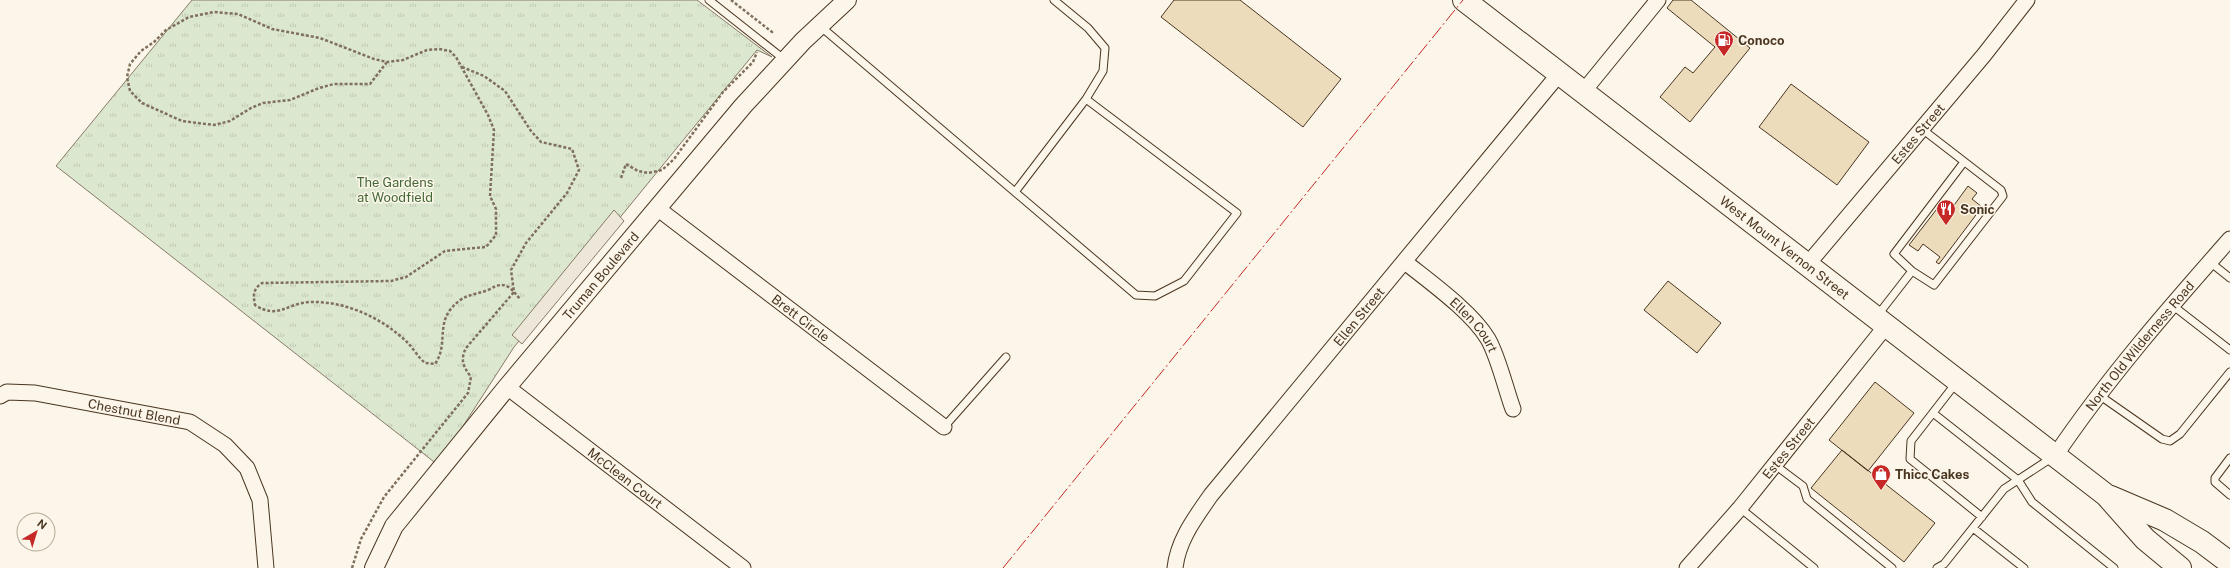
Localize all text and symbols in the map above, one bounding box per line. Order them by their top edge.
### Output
fuel station icon: Conoco [1713,29,1735,57]
place label: Conoco [1738,33,1785,48]
street label: Estes Street [1888,100,1948,167]
park label: The Gardens at Woodfield [357,175,433,205]
street label: West Mount Vernon Street [1717,193,1853,302]
restaurant icon: Sonic [1935,198,1957,226]
place label: Sonic [1960,202,1995,217]
street label: Truman Boulevard [559,229,642,323]
street label: North Old Wilderness Road [2082,278,2197,414]
street label: Ellen Street [1330,284,1387,349]
street label: Brett Circle [769,291,833,345]
street label: Ellen Court [1447,294,1501,354]
street label: Chestnut Blend [87,396,182,428]
street label: Estes Street [1759,414,1817,482]
street label: McClean Court [585,444,666,511]
shop icon: Thicc Cakes [1870,463,1892,491]
place label: Thicc Cakes [1895,467,1969,482]
north arrow [16,512,56,552]
text: N [35,517,49,531]

